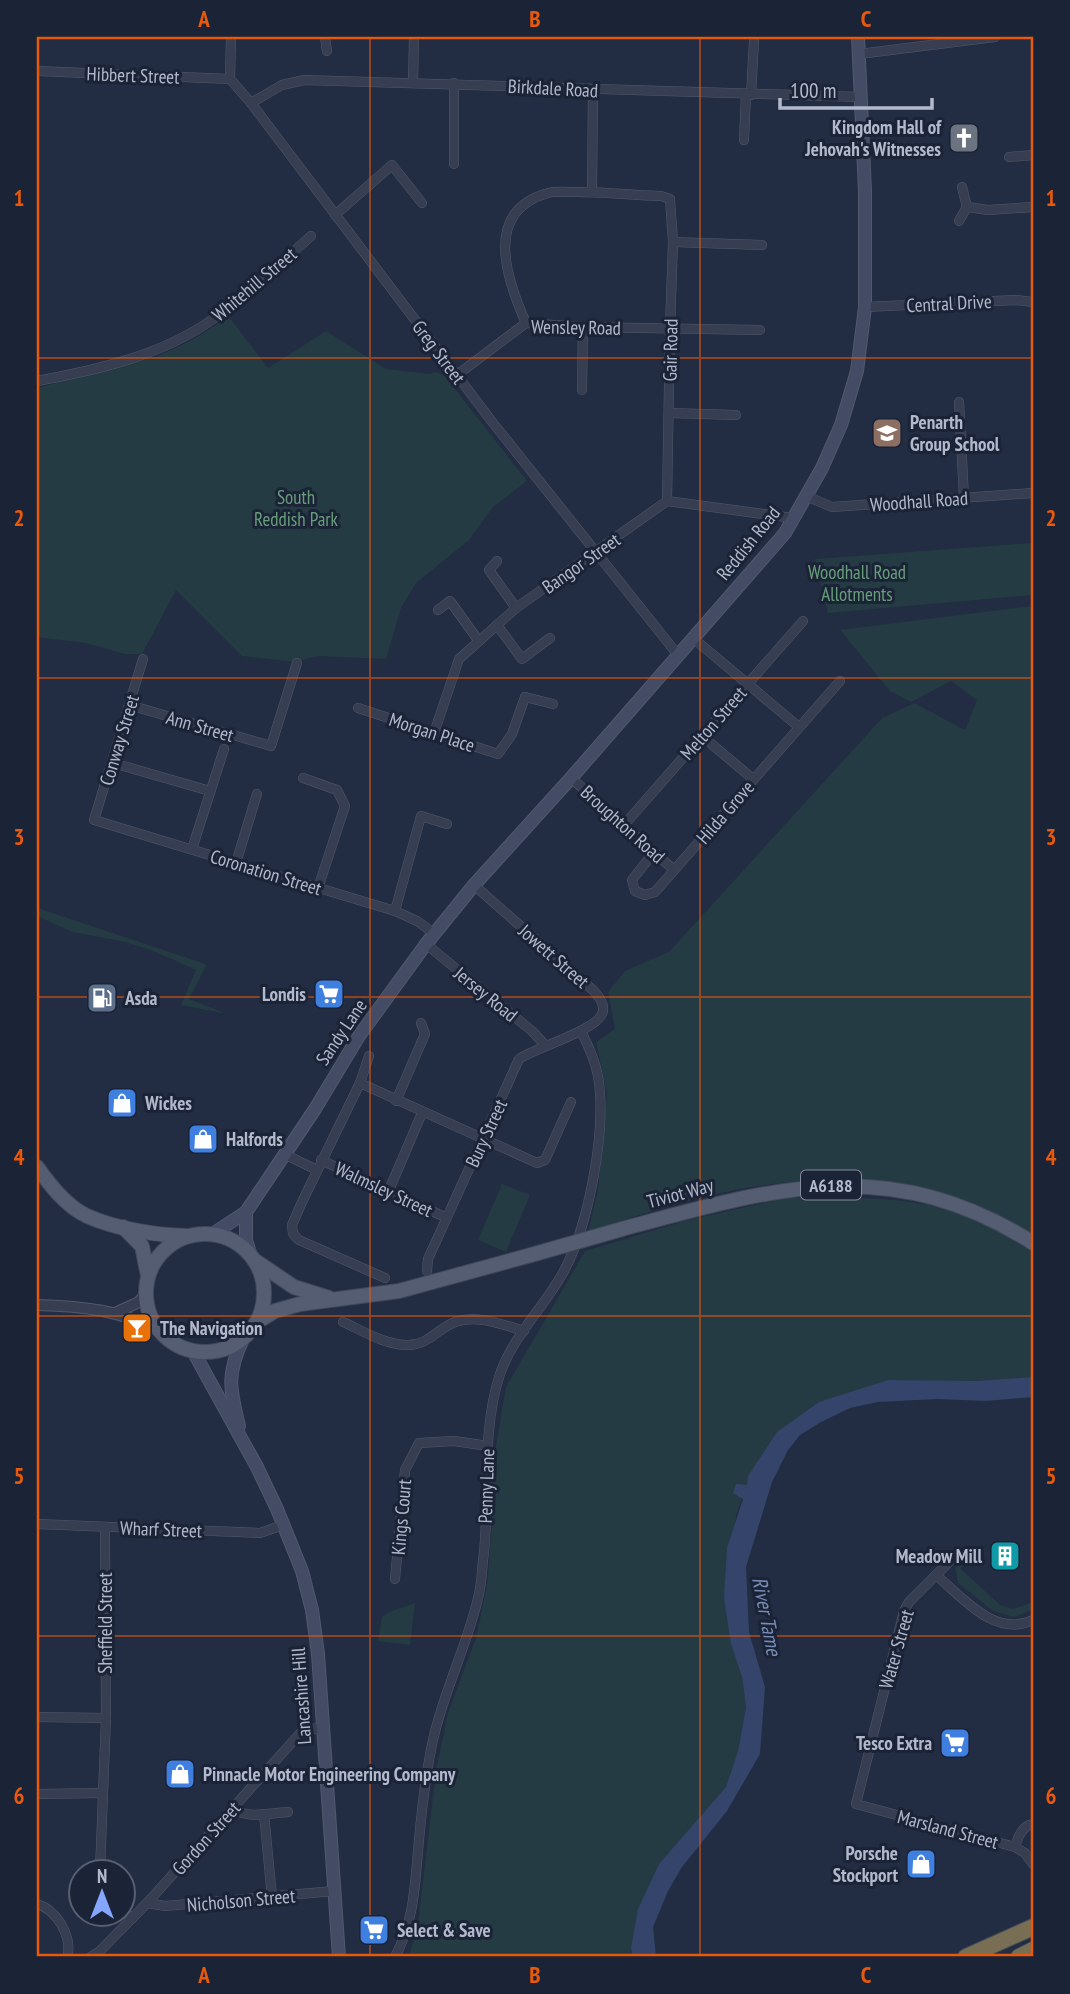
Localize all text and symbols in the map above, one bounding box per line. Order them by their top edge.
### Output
text: A [197,4,210,33]
text: B [529,4,541,33]
text: C [861,4,872,33]
street label: Hibbert Street [86,61,181,89]
scale bar [780,66,932,110]
street label: Birkdale Road [507,74,599,102]
text: 100 m [790,77,836,104]
place label: Kingdom Hall of Jehovah's Witnesses [804,115,942,161]
church icon: Kingdom Hall of Jehovah's Witnesses [947,121,981,155]
text: 1 [14,183,25,212]
text: 1 [1046,183,1057,212]
street label: Whitehill Street [207,241,302,326]
street label: Central Drive [906,289,992,317]
street label: Wensley Road [531,314,621,340]
street label: Greg Street [407,315,471,389]
street label: Gair Road [657,318,683,382]
place label: Penarth Group School [910,410,1000,456]
school or university icon: Penarth Group School [870,416,904,450]
park label: South Reddish Park [254,485,339,531]
street label: Woodhall Road [869,486,969,516]
street label: Reddish Road [711,501,785,585]
text: 2 [14,503,25,532]
text: 2 [1046,503,1057,532]
street label: Bangor Street [537,527,625,599]
park label: Woodhall Road Allotments [808,560,906,606]
street label: Melton Street [675,681,752,765]
street label: Conway Street [94,691,144,788]
street label: Ann Street [164,705,237,747]
street label: Morgan Place [386,707,478,757]
street label: Hilda Grove [691,775,759,849]
street label: Broughton Road [576,780,670,868]
text: 3 [14,822,25,851]
text: 3 [1046,822,1057,851]
street label: Coronation Street [208,844,325,901]
street label: Jowett Street [513,918,595,994]
street label: Jersey Road [449,961,523,1027]
supermarket icon: Londis [312,977,346,1011]
fuel station icon: Asda [85,981,119,1015]
place label: Londis [262,982,306,1006]
place label: Asda [124,986,158,1010]
street label: Sandy Lane [310,994,372,1070]
shop icon: Wickes [105,1086,139,1120]
place label: Wickes [144,1091,192,1115]
street label: Bury Street [460,1094,512,1171]
shop icon: Halfords [186,1122,220,1156]
place label: Halfords [226,1127,283,1151]
text: 4 [14,1142,25,1171]
text: 4 [1046,1142,1057,1171]
street label: Walmsley Street [331,1156,437,1222]
road number: A6188 [801,1170,861,1200]
street label: Tiviot Way [644,1172,717,1213]
bar icon: The Navigation [120,1311,154,1345]
place label: The Navigation [160,1316,263,1340]
street label: Penny Lane [473,1448,499,1524]
text: 5 [14,1461,25,1490]
text: 5 [1046,1461,1057,1490]
street label: Kings Court [386,1477,416,1556]
street label: Wharf Street [120,1516,203,1542]
building icon: Meadow Mill [988,1539,1022,1573]
place label: Meadow Mill [896,1544,982,1568]
street label: Sheffield Street [93,1572,117,1674]
water label: River Tame [746,1574,788,1659]
street label: Water Street [873,1606,919,1691]
street label: Lancashire Hill [286,1646,316,1745]
supermarket icon: Tesco Extra [938,1726,972,1760]
place label: Tesco Extra [856,1731,932,1755]
shop icon: Pinnacle Motor Engineering Company [163,1757,197,1791]
place label: Pinnacle Motor Engineering Company [203,1762,456,1786]
text: 6 [14,1781,25,1810]
text: 6 [1046,1781,1057,1810]
street label: Gordon Street [167,1796,246,1880]
street label: Marsland Street [895,1804,1002,1854]
place label: Porsche Stockport [833,1841,898,1887]
shop icon: Porsche Stockport [904,1847,938,1881]
north arrow [66,1857,136,1927]
text: N [97,1864,107,1888]
street label: Nicholson Street [186,1883,297,1917]
supermarket icon: Select & Save [357,1913,391,1947]
place label: Select & Save [397,1918,491,1942]
text: A [197,1960,210,1989]
text: B [529,1960,541,1989]
text: C [861,1960,872,1989]

